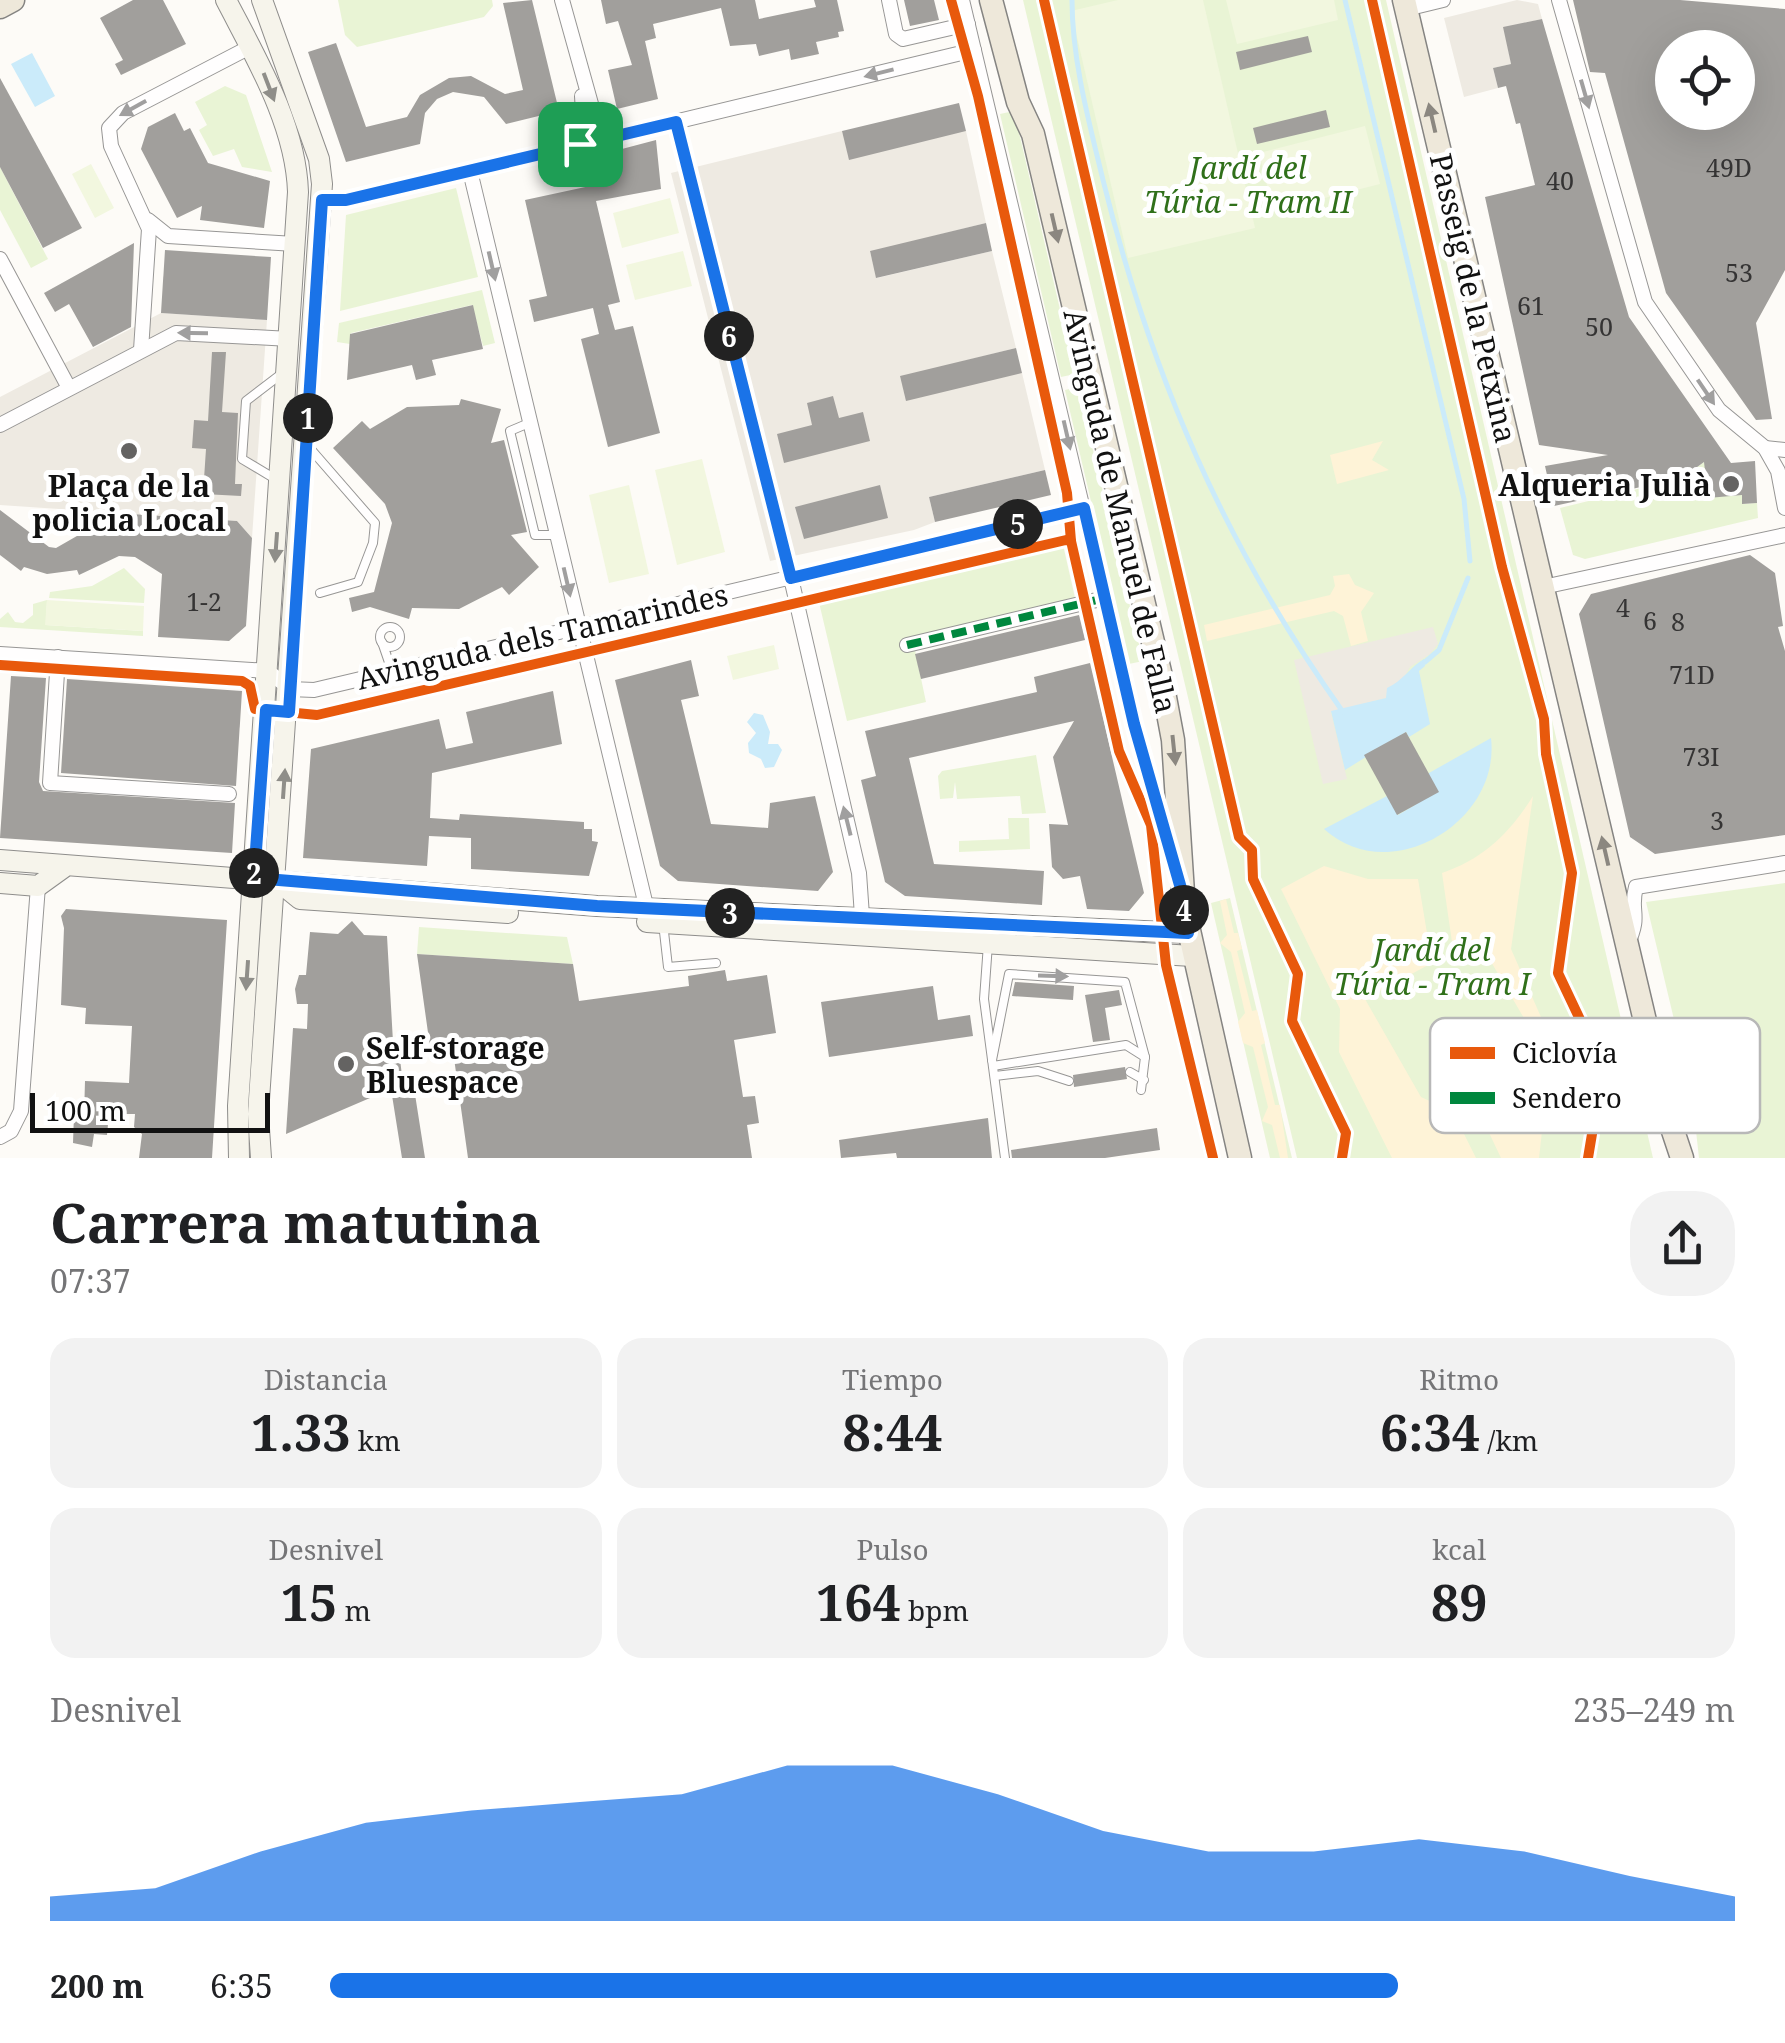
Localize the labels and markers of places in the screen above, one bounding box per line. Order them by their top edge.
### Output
pin [538,102,623,187]
pin: 6 [704,311,754,361]
pin: 1 [283,393,333,443]
marker: Plaça de la policia Local [118,440,140,462]
place label: Alqueria Julià [1498,464,1711,505]
place label: Plaça de la policia Local [32,465,226,540]
marker: Alqueria Julià [1720,473,1742,495]
pin: 5 [993,499,1043,549]
pin: 2 [229,848,279,898]
pin: 4 [1159,885,1209,935]
pin: 3 [705,888,755,938]
place label: Self-storage Bluespace [366,1027,545,1102]
marker: Self-storage Bluespace [335,1053,357,1075]

